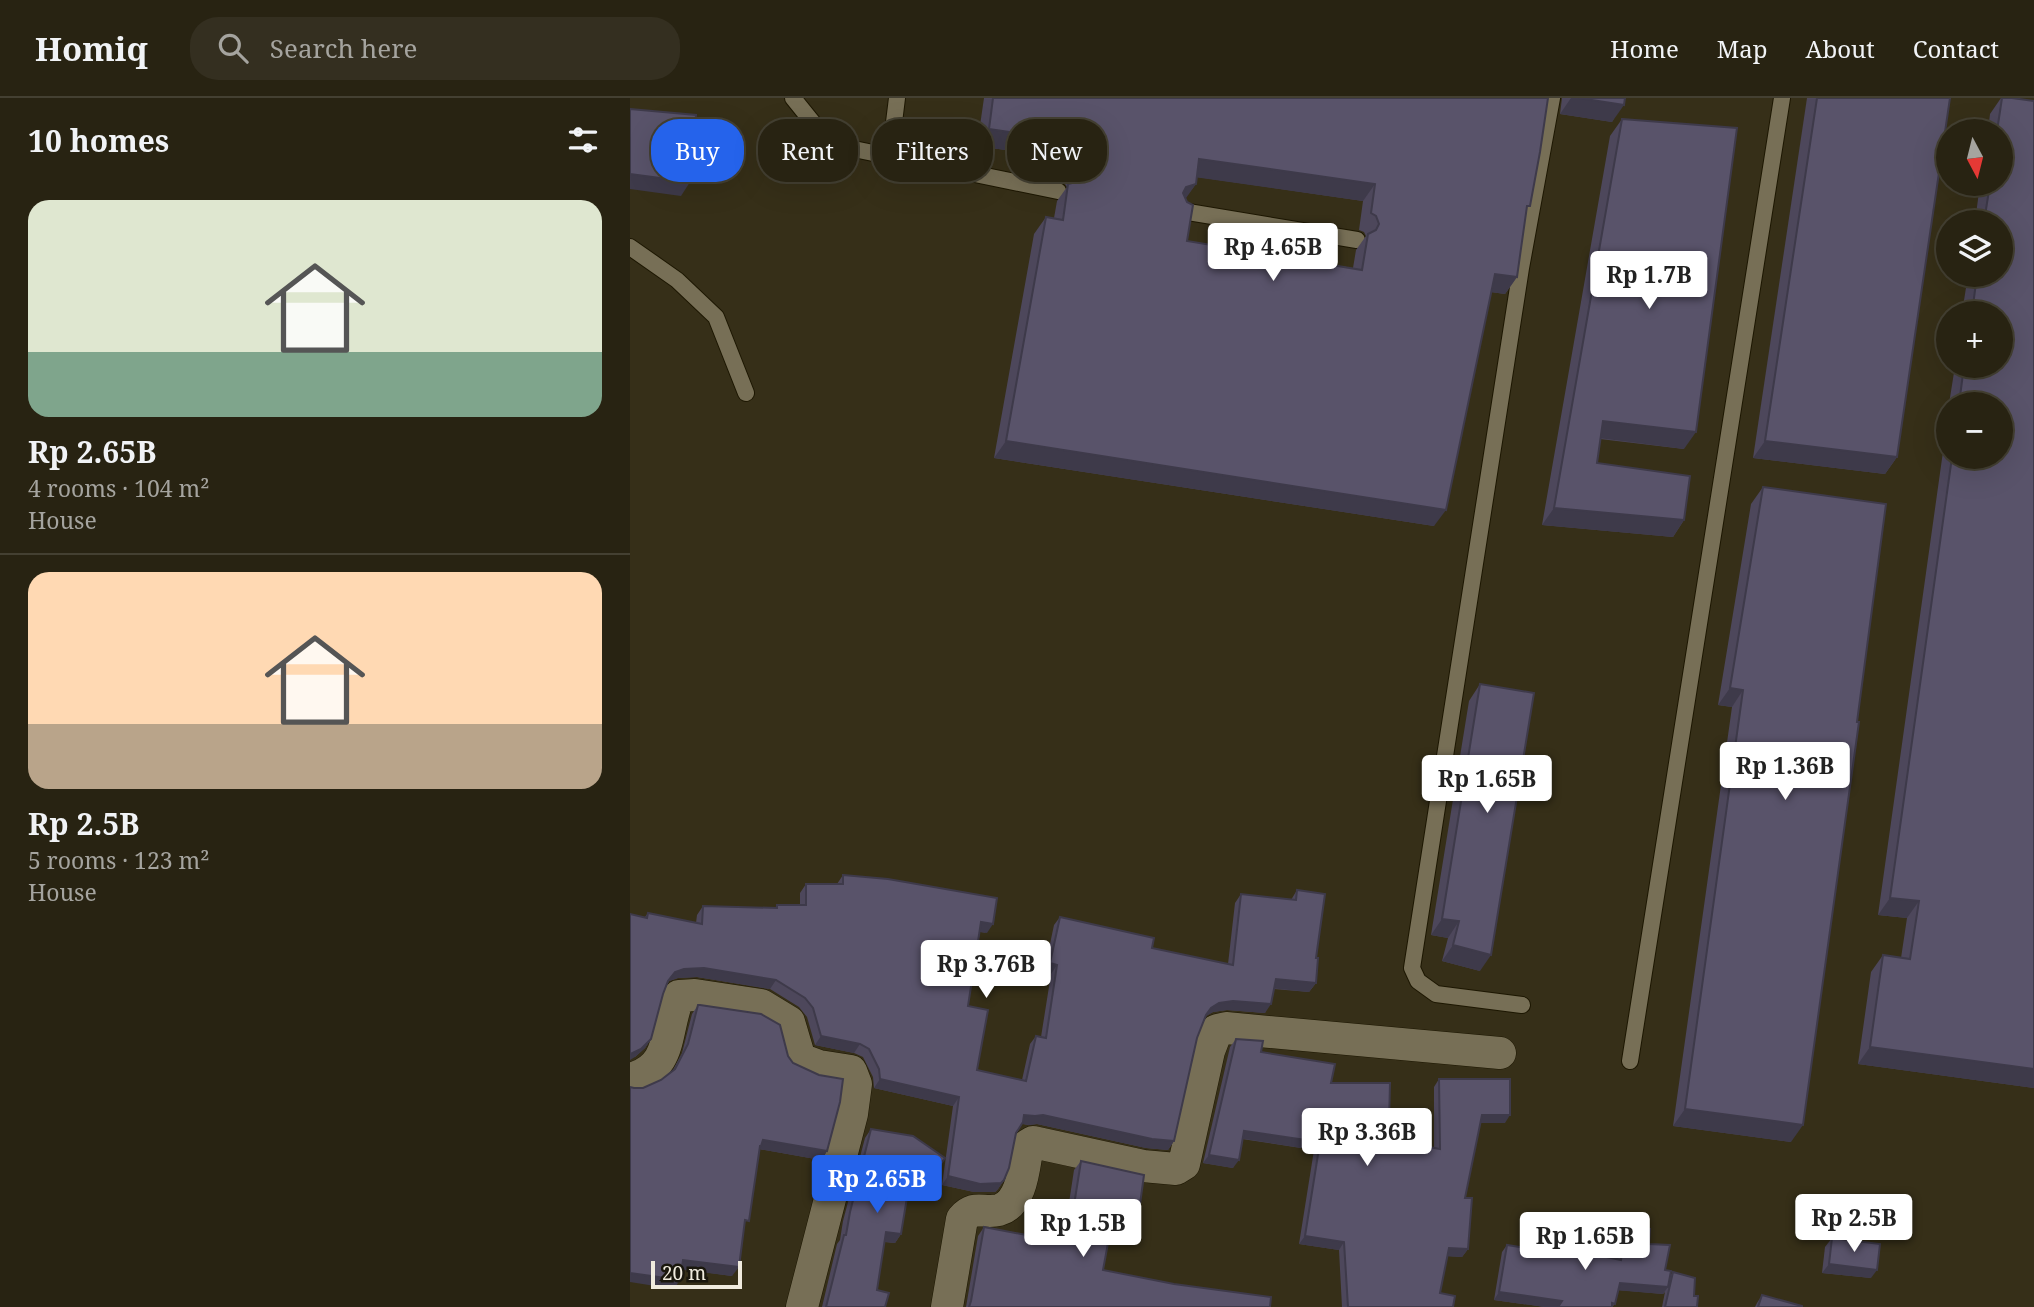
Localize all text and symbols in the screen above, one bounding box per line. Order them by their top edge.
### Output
search box [190,17,680,80]
text: Homiq [35,26,148,71]
icon: search [214,29,252,67]
text: Search here [270,30,417,66]
text: Home [1610,32,1679,65]
text: Map [1717,32,1768,65]
text: About [1806,32,1875,65]
text: Contact [1913,32,1999,65]
chip: Buy [651,119,744,182]
chip: Rent [758,119,858,182]
chip: Filters [872,119,993,182]
chip: New [1007,119,1107,182]
north arrow [1936,119,2012,196]
map controls [1936,119,2013,469]
text: 10 homes [28,120,169,161]
icon: filters [564,121,602,159]
button: layers [1936,210,2013,287]
pin: Rp 4.65B [1201,223,1345,283]
text: Rp 4.65B [1224,230,1322,262]
icon: home [252,245,378,371]
pin: Rp 1.7B [1584,252,1714,311]
text: Rp 1.7B [1606,258,1692,290]
button: + [1936,301,2013,378]
button: − [1936,392,2013,469]
text: Rp 2.65B [28,431,156,472]
text: 4 rooms · 104 m² [28,472,210,504]
text: House [28,504,97,536]
icon: home [252,617,378,743]
pin: Rp 1.36B [1713,742,1857,802]
text: Rp 1.36B [1736,749,1834,781]
pin: Rp 1.65B [1415,756,1559,815]
text: Rp 1.65B [1438,762,1536,794]
text: Rp 2.5B [28,803,139,844]
text: 5 rooms · 123 m² [28,844,210,876]
text: House [28,876,97,908]
pin: Rp 3.76B [914,940,1058,1000]
text: Rp 3.76B [937,947,1035,979]
pin: Rp 3.36B [1295,1108,1439,1168]
text: Rp 3.36B [1318,1115,1416,1147]
pin: Rp 2.65B [805,1156,949,1215]
text: Rp 2.65B [828,1162,926,1194]
pin: Rp 2.5B [1789,1194,1919,1254]
pin: Rp 1.5B [1018,1200,1148,1259]
text: Rp 2.5B [1811,1201,1897,1233]
text: Rp 1.5B [1040,1206,1126,1238]
pin: Rp 1.65B [1513,1212,1657,1272]
text: Rp 1.65B [1536,1219,1634,1251]
scale bar [651,1258,742,1290]
text: 20 m [662,1260,706,1286]

